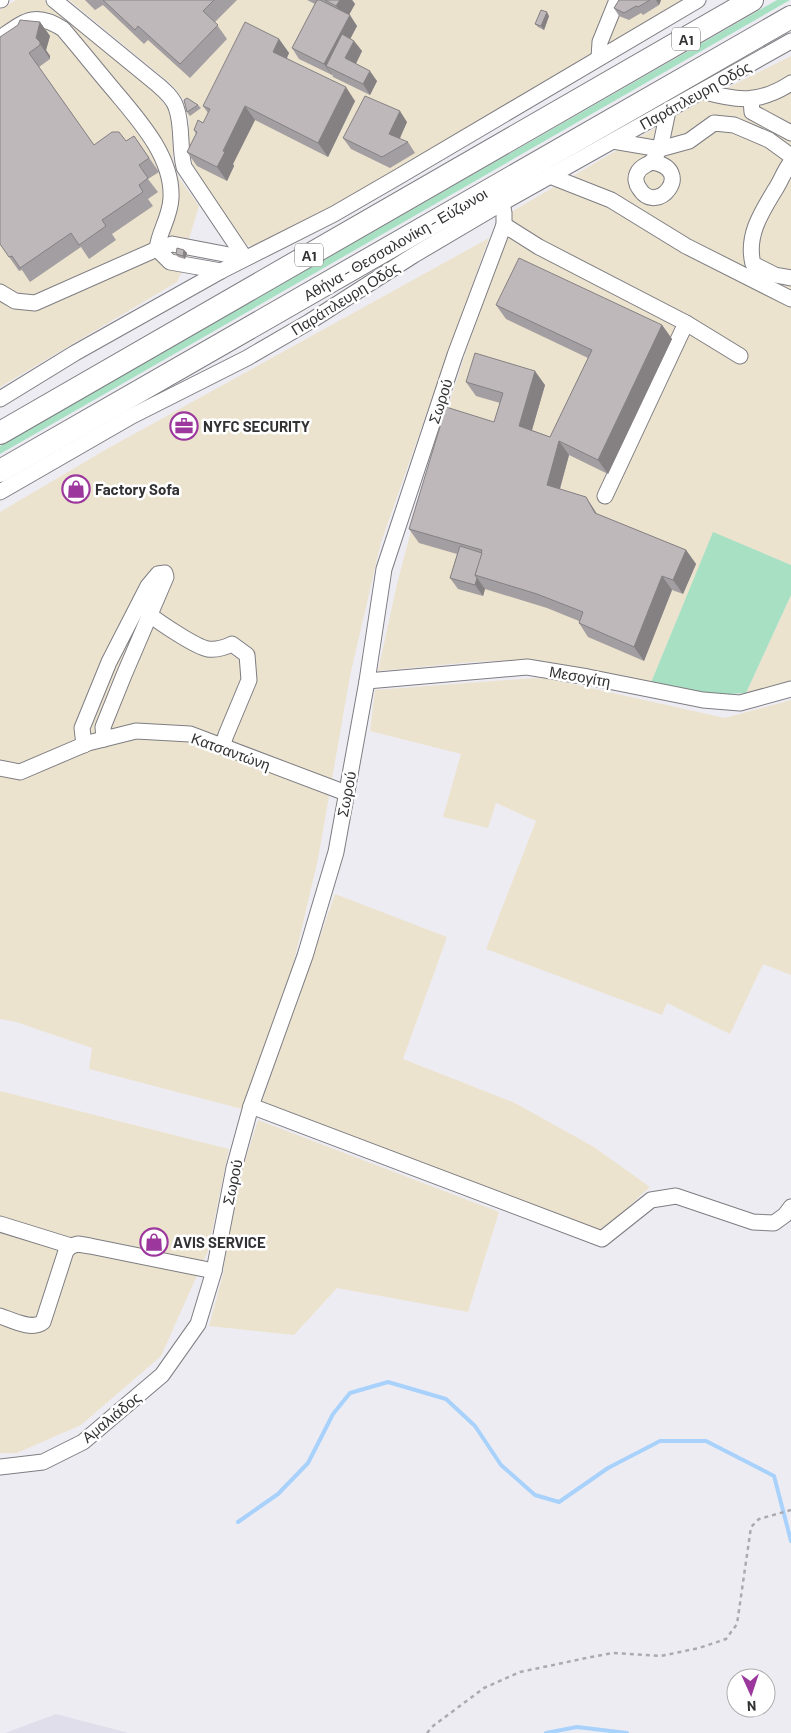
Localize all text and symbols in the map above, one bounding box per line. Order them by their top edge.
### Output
road number: Α1 [672,28,700,50]
street label: Παράπλευρη Οδός [636,57,754,133]
street label: Αθήνα - Θεσσαλονίκη - Εύζωνοι [300,184,490,304]
road number: Α1 [295,244,323,266]
street label: Παράπλευρη Οδός [288,257,402,339]
street label: Σωρού [424,376,456,426]
office icon: NYFC SECURITY [169,411,199,441]
place label: NYFC SECURITY [203,417,310,435]
shop icon: Factory Sofa [61,474,91,504]
place label: Factory Sofa [95,480,180,498]
street label: Μεσογίτη [548,662,612,690]
street label: Κατσαντώνη [189,728,273,774]
street label: Σωρού [333,770,359,818]
street label: Σωρού [218,1158,246,1206]
shop icon: AVIS SERVICE [139,1227,169,1257]
place label: AVIS SERVICE [173,1233,266,1251]
street label: Αμαλιάδος [78,1388,144,1446]
north arrow [726,1668,776,1718]
text: N [747,1698,757,1715]

